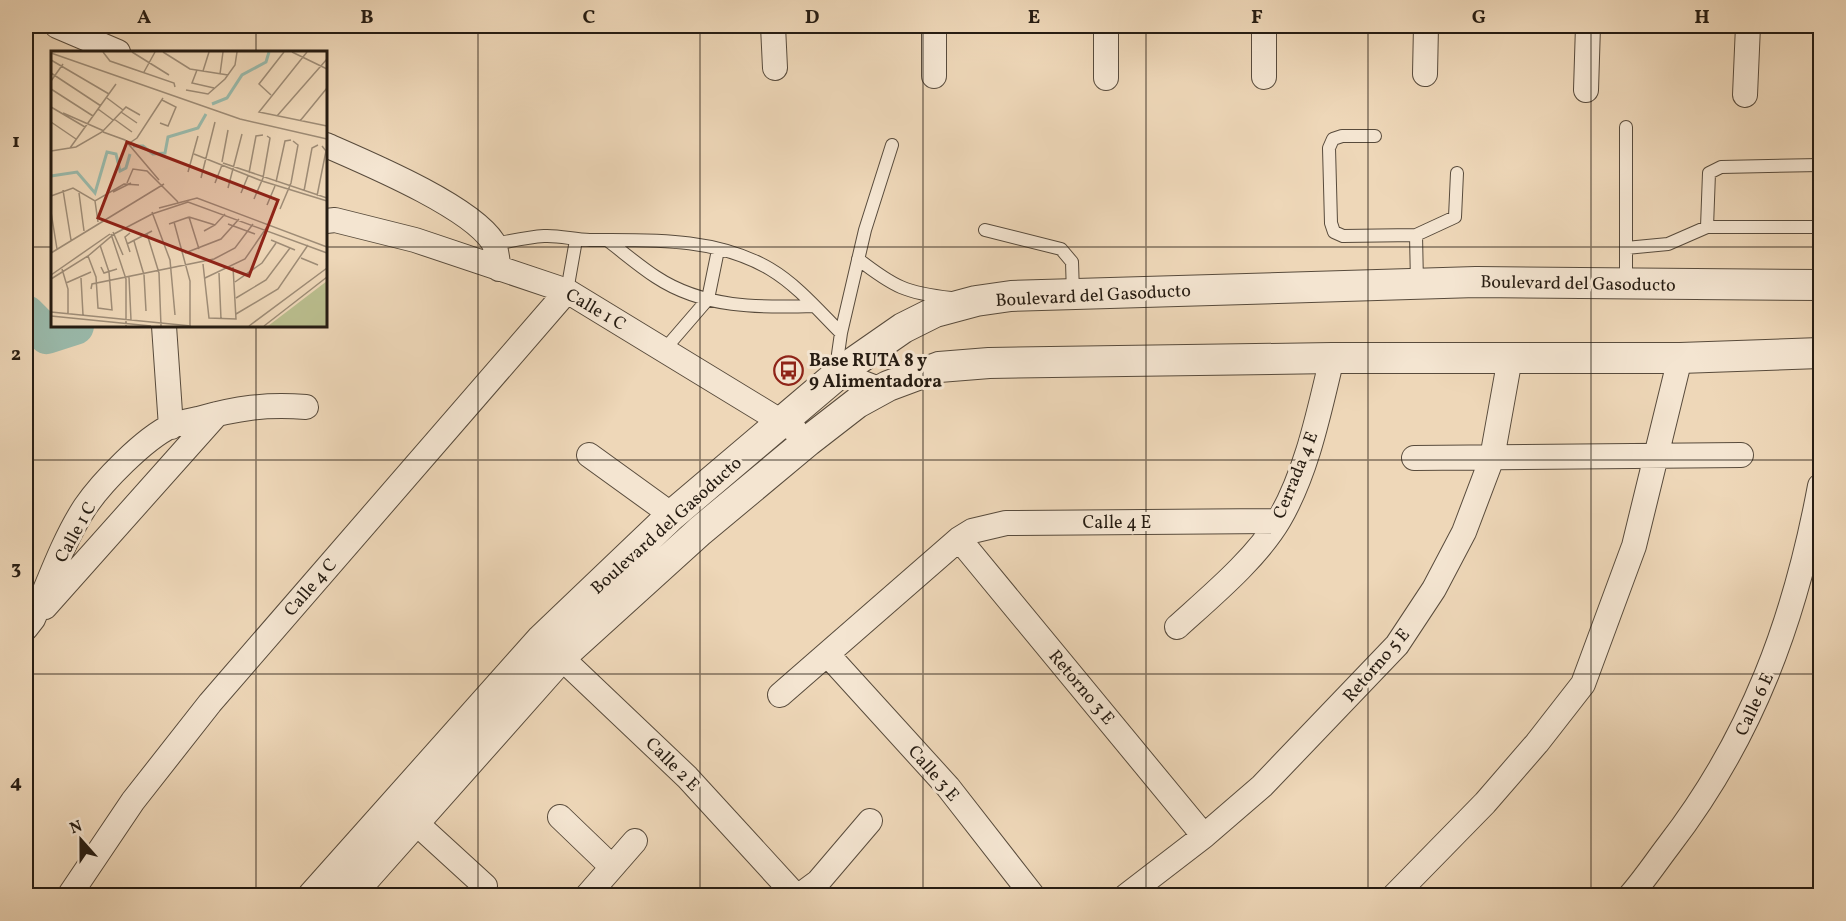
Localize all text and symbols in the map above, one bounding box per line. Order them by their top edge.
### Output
text: A [137,4,151,32]
text: B [360,4,374,32]
text: C [583,4,596,32]
text: D [805,4,819,32]
text: E [1028,4,1040,32]
text: F [1251,4,1263,32]
text: G [1472,4,1486,32]
text: H [1694,4,1710,32]
inset map [51,51,327,327]
text: 1 [12,128,20,156]
street label: Boulevard del Gasoducto [1480,270,1676,299]
street label: Boulevard del Gasoducto [995,279,1191,314]
street label: Calle 1 C [560,283,630,338]
text: 2 [11,341,21,369]
place label: Base RUTA 8 y 9 Alimentadora [809,349,942,395]
bus stop icon: Base RUTA 8 y 9 Alimentadora [772,354,804,386]
street label: Cerrada 4 E [1268,428,1325,523]
street label: Boulevard del Gasoducto [586,451,748,601]
street label: Calle 1 C [49,498,103,568]
street label: Calle 4 E [1083,511,1152,536]
street label: Calle 4 C [279,553,343,622]
text: 3 [11,555,21,583]
street label: Retorno 5 E [1338,623,1416,708]
street label: Retorno 3 E [1042,645,1120,731]
street label: Calle 6 E [1730,669,1781,740]
street label: Calle 2 E [639,732,705,798]
street label: Calle 3 E [901,740,964,808]
text: 4 [10,769,22,797]
north arrow [51,810,111,870]
text: N [67,815,86,840]

